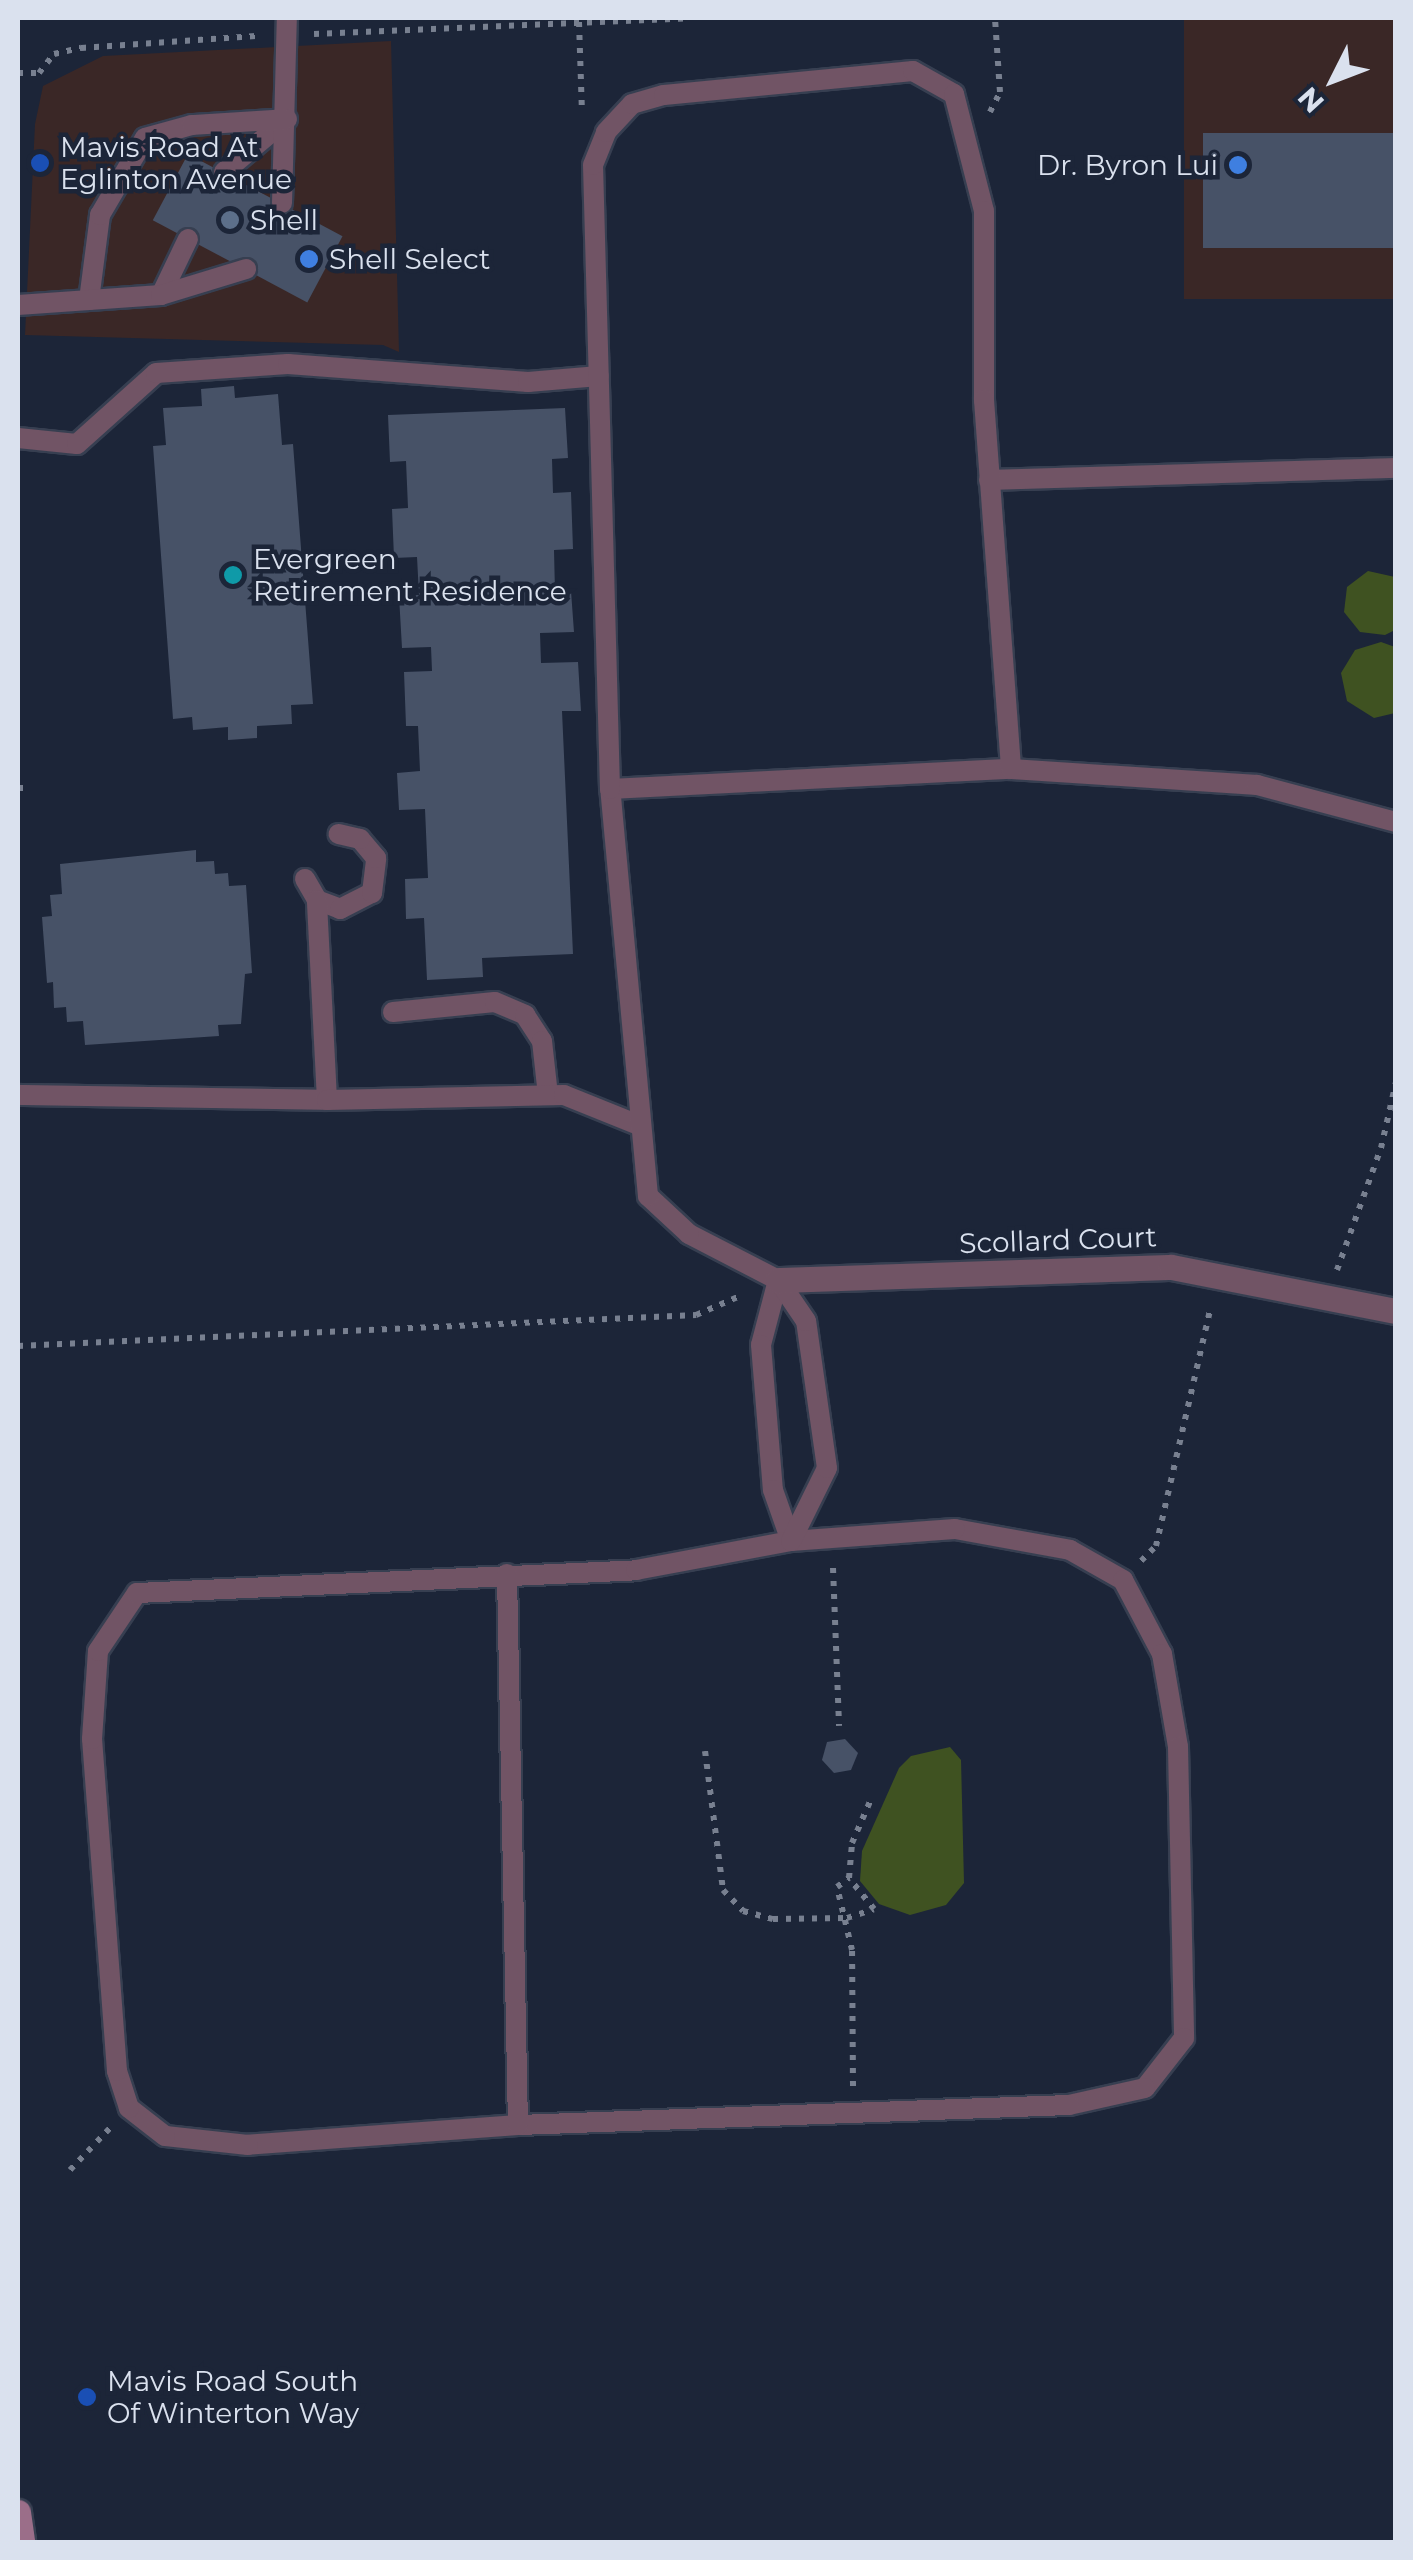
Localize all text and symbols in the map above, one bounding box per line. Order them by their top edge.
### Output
north arrow [1283,30,1383,130]
text: N [1291,80,1331,120]
place label: Mavis Road At Eglinton Avenue [60,130,292,196]
place label: Dr. Byron Lui [1037,148,1218,182]
marker: Mavis Road At Eglinton Avenue [29,152,51,174]
marker: Dr. Byron Lui [1227,154,1249,176]
place label: Shell [250,203,318,237]
marker: Shell [219,209,241,231]
place label: Shell Select [329,242,490,276]
marker: Shell Select [298,248,320,270]
place label: Evergreen Retirement Residence [253,542,567,608]
marker: Evergreen Retirement Residence [222,564,244,586]
street label: Scollard Court [959,1220,1157,1260]
place label: Mavis Road South Of Winterton Way [107,2364,359,2430]
marker: Mavis Road South Of Winterton Way [76,2386,98,2408]

